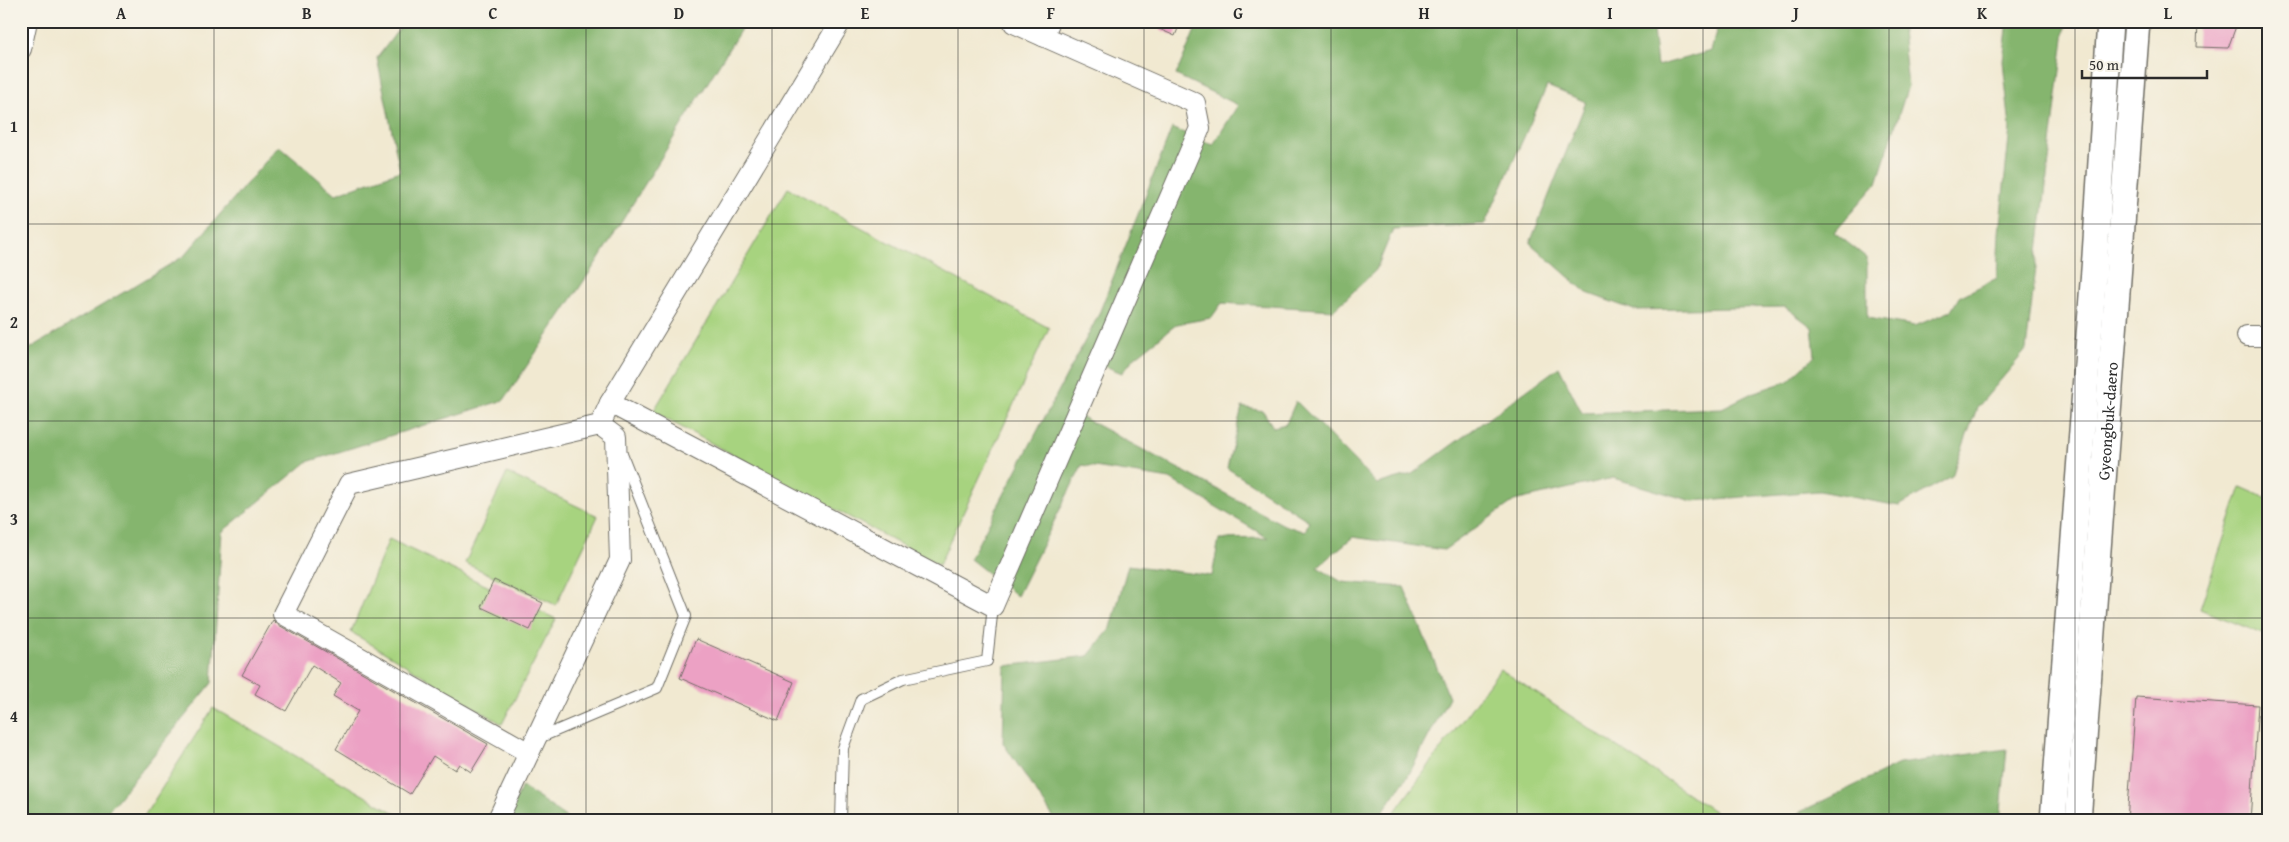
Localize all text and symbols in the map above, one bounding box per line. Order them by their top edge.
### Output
text: A [116,1,127,25]
text: B [302,1,312,25]
text: C [488,1,498,25]
text: D [674,1,684,25]
text: E [861,1,870,25]
text: F [1047,1,1055,25]
text: G [1233,1,1243,25]
text: H [1418,1,1430,25]
text: I [1607,1,1613,25]
text: J [1790,1,1799,25]
text: K [1977,1,1988,25]
text: L [2164,1,2173,25]
scale bar [2082,48,2206,80]
text: 50 m [2089,54,2120,75]
text: 1 [10,114,18,138]
text: 2 [10,310,18,334]
street label: Gyeongbuk-daero [2091,361,2124,481]
text: 3 [10,507,18,531]
text: 4 [10,704,18,728]

